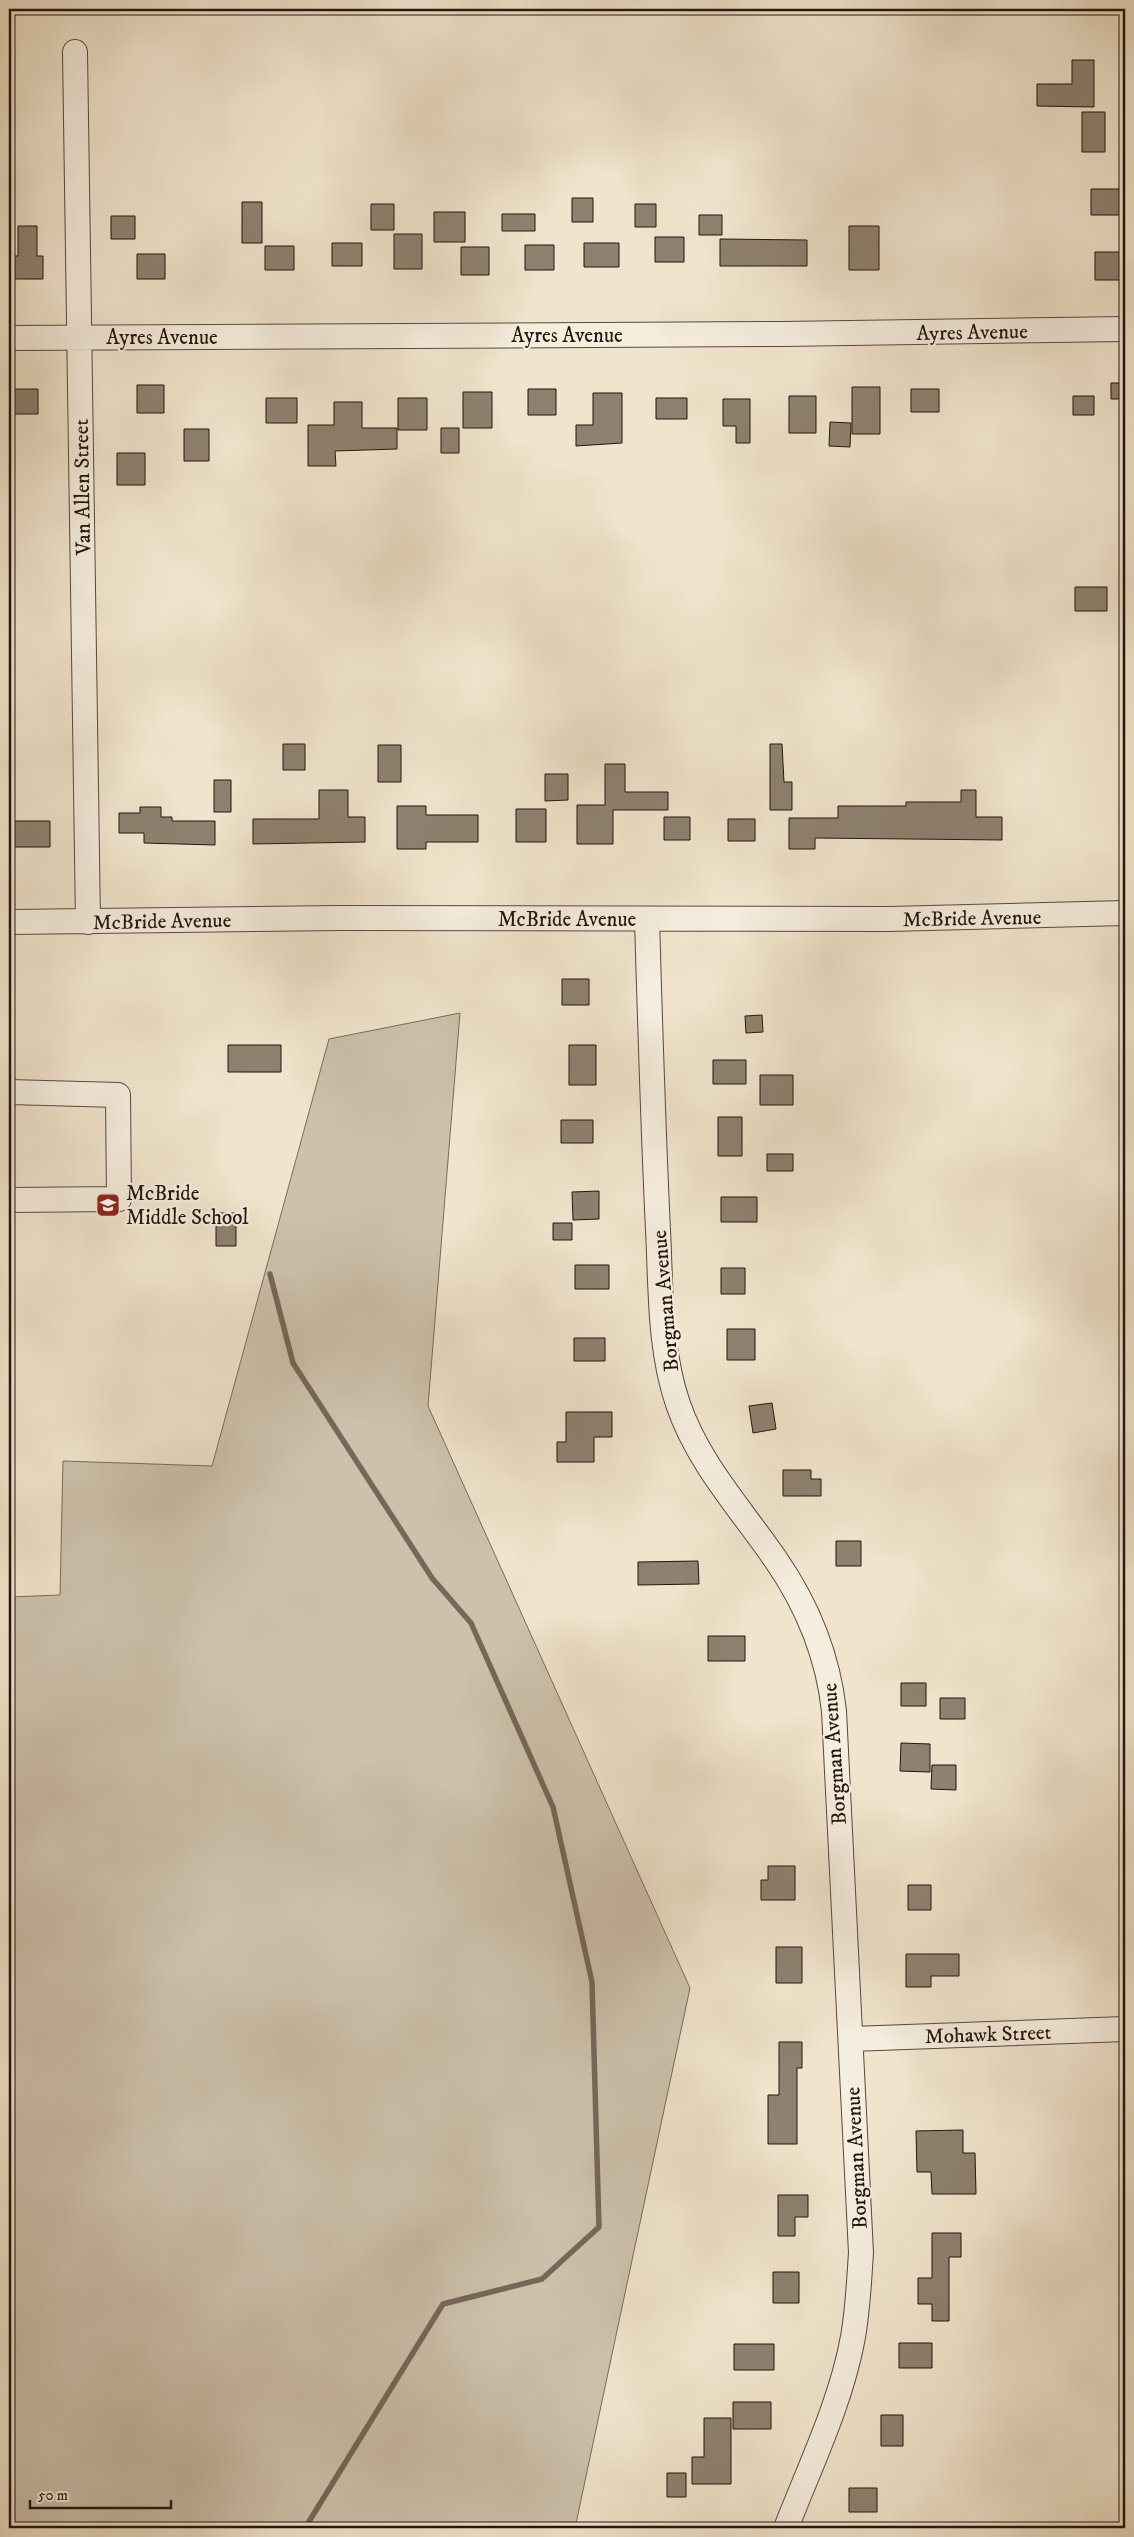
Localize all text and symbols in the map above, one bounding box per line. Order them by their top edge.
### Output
street label: Ayres Avenue [916,319,1028,347]
street label: Ayres Avenue [511,323,623,349]
street label: Ayres Avenue [106,325,218,351]
street label: Van Allen Street [69,418,97,556]
street label: McBride Avenue [903,905,1042,933]
street label: McBride Avenue [498,907,637,933]
street label: McBride Avenue [93,908,232,936]
place label: McBride Middle School [126,1181,249,1231]
school or university icon: McBride Middle School [95,1192,121,1218]
street label: Borgman Avenue [647,1229,685,1373]
street label: Borgman Avenue [817,1682,853,1826]
street label: Mohawk Street [924,2020,1052,2050]
street label: Borgman Avenue [840,2086,874,2230]
scale bar [30,2477,171,2509]
text: 50 m [38,2486,68,2505]

